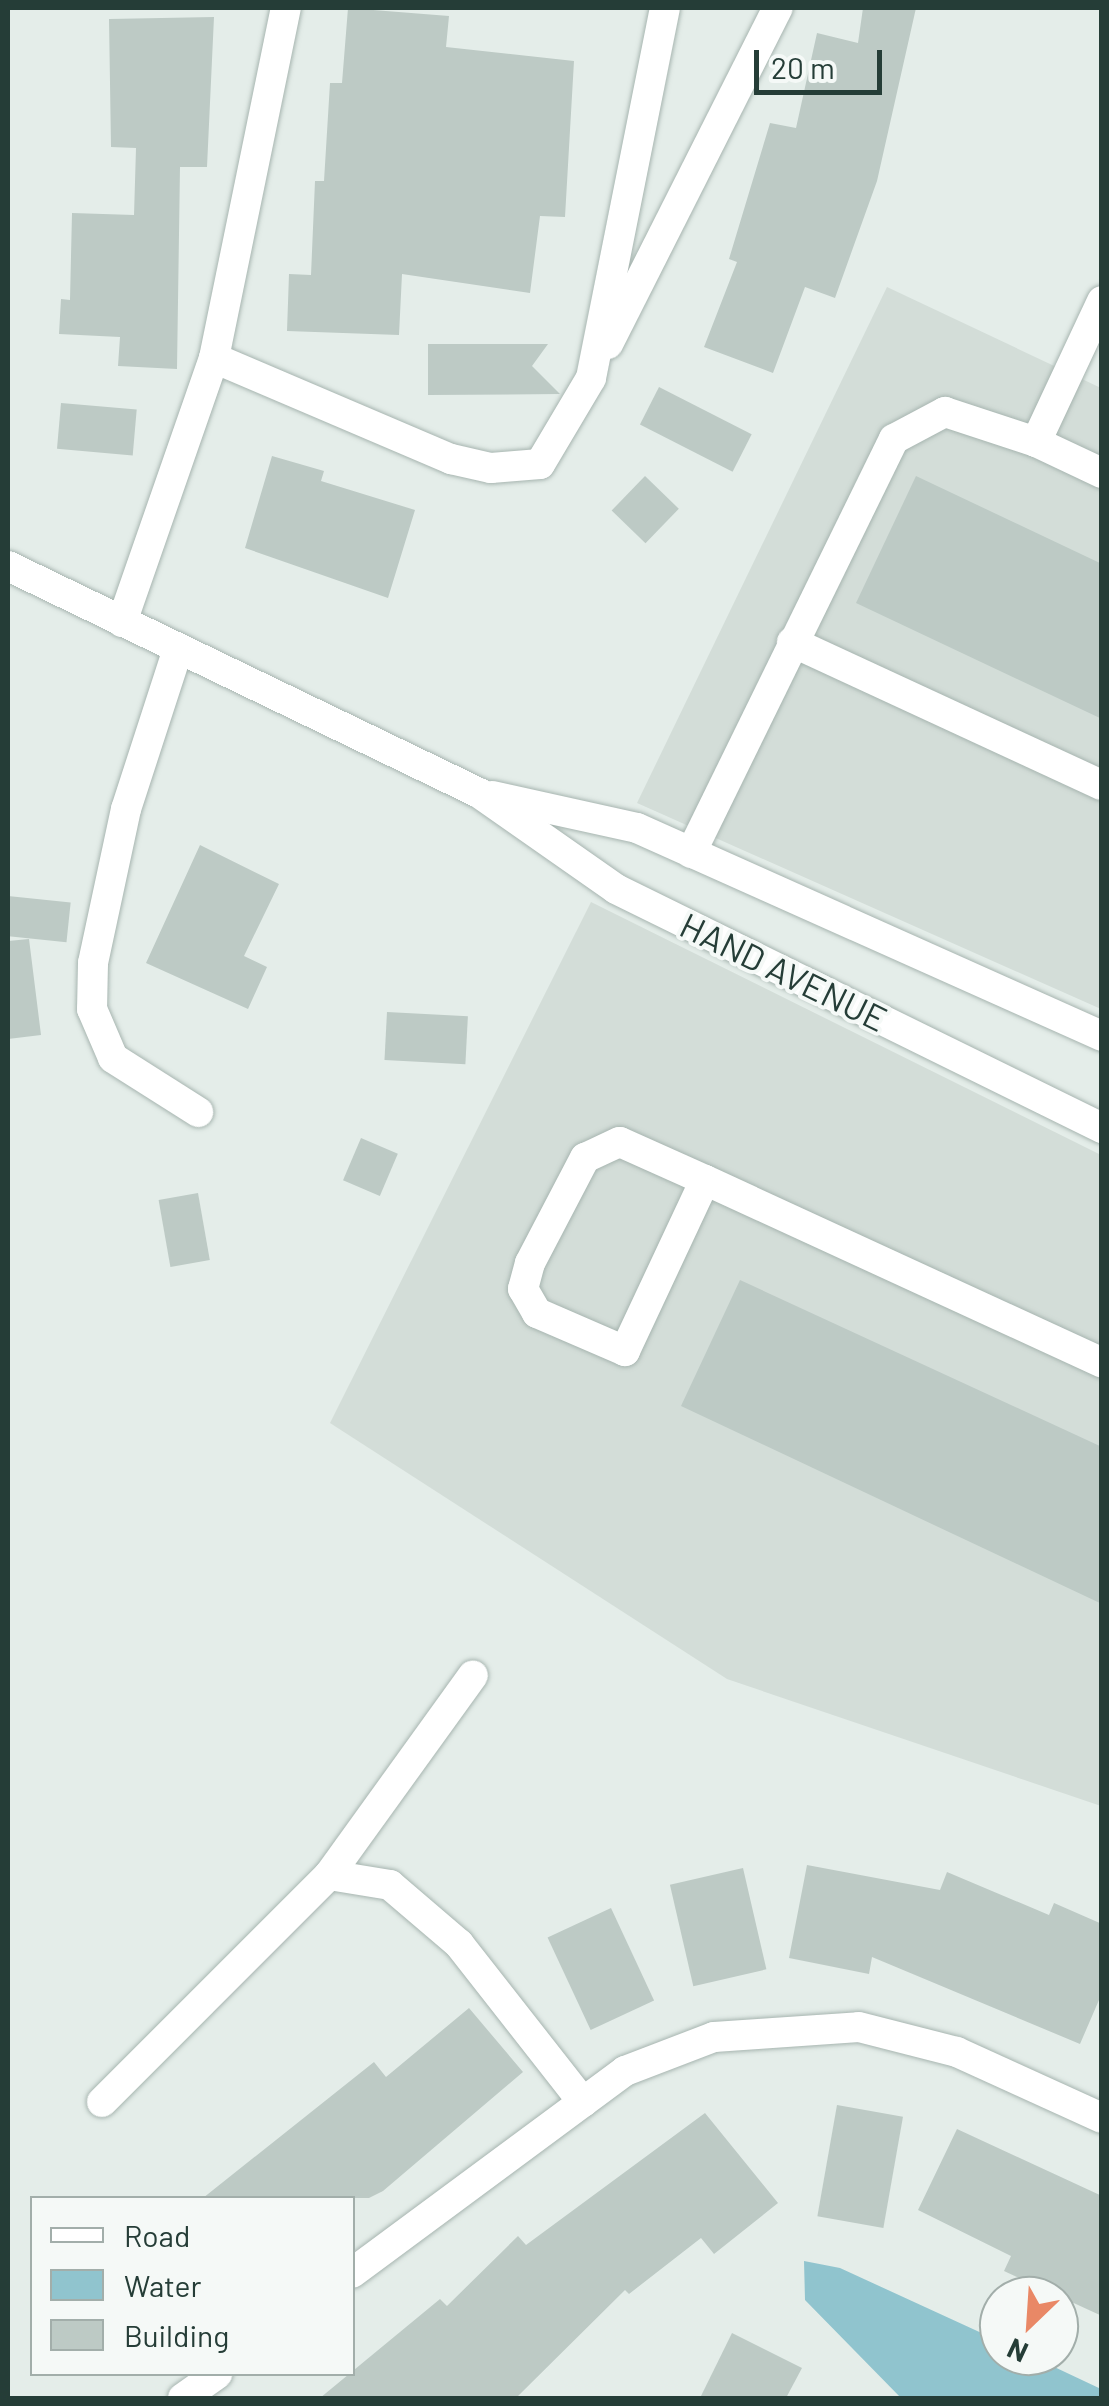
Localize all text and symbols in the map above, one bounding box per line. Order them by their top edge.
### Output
scale bar [759,30,886,92]
text: 20 m [771,49,835,85]
street label: HAND AVENUE [674,903,894,1039]
legend [30,2196,355,2376]
text: Road [124,2217,190,2253]
text: Water [124,2267,202,2303]
north arrow [979,2276,1079,2376]
text: Building [124,2317,229,2353]
text: N [1002,2332,1033,2371]

